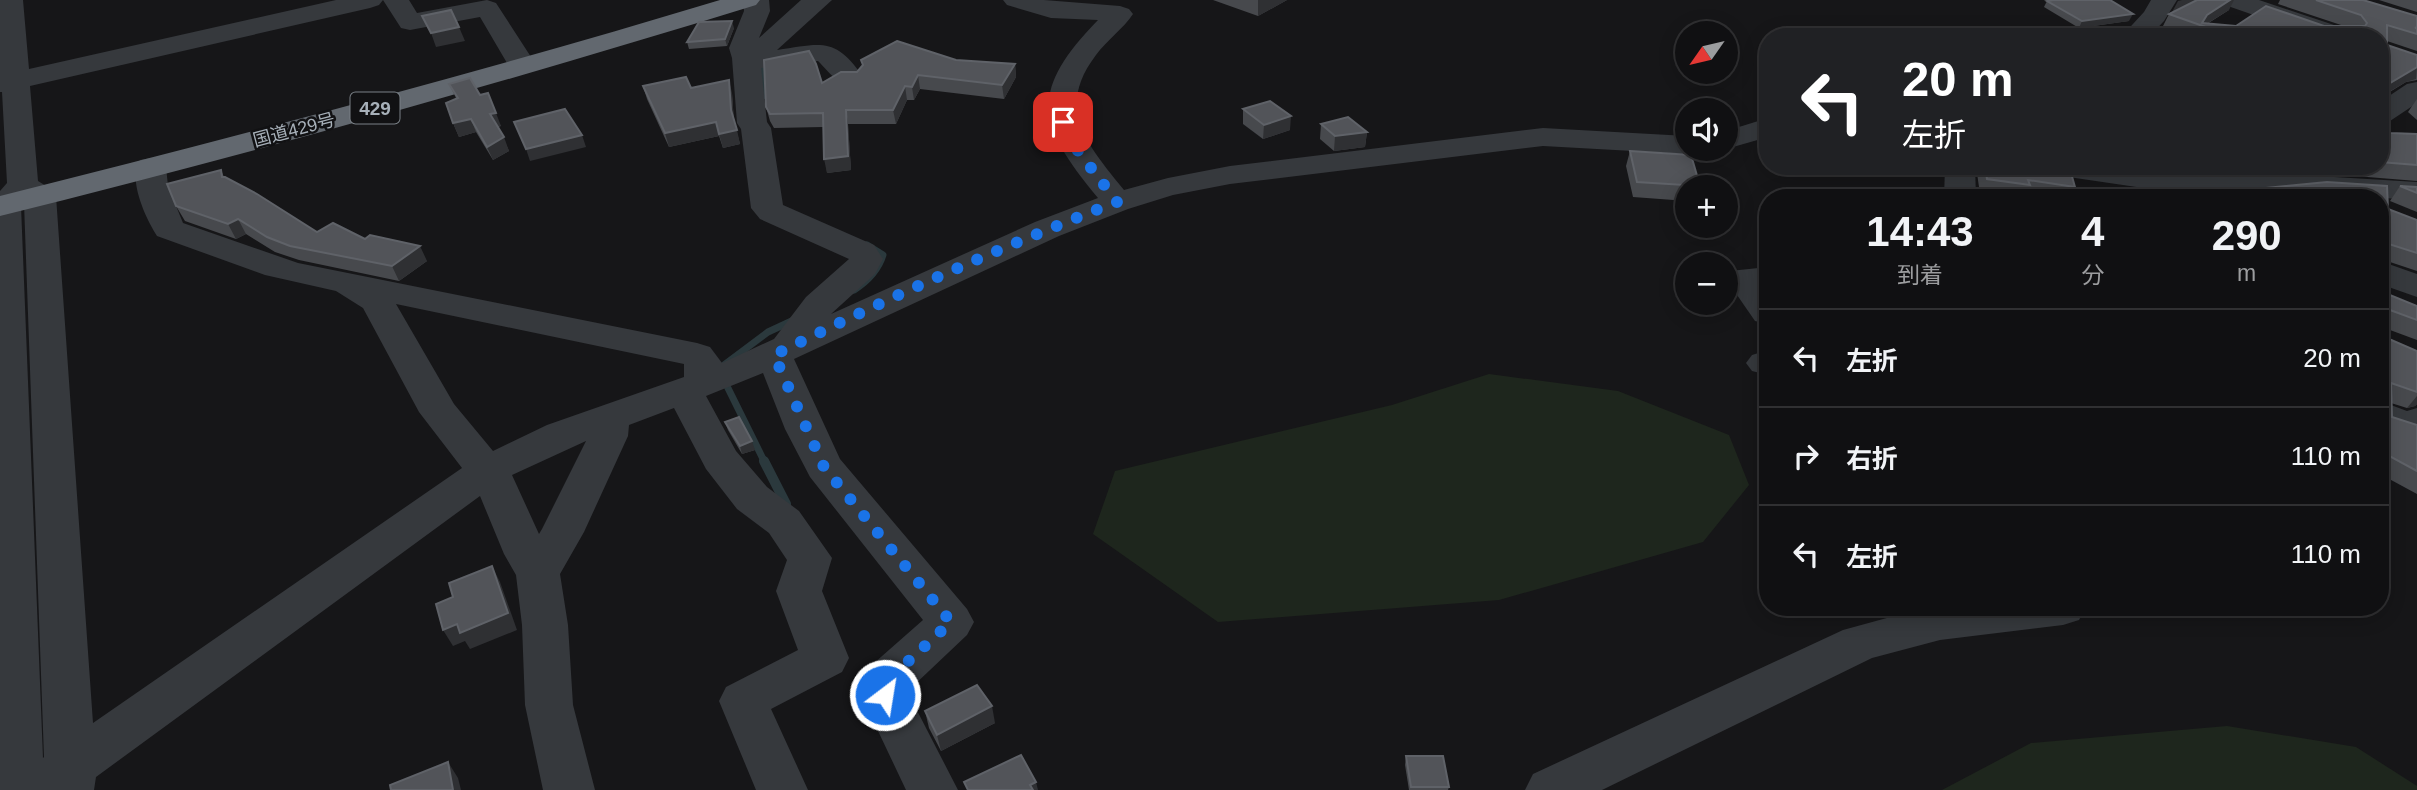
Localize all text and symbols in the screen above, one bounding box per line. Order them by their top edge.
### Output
north arrow [1675,21,1738,84]
map controls [1675,21,1738,315]
text: 20 m [1902,52,2014,106]
icon: left [1787,56,1878,147]
road number: 429 [350,92,400,124]
pin [1033,92,1093,152]
button: sound [1675,98,1738,161]
icon: arrive [1044,103,1082,141]
street label: 国道429号 [251,109,337,151]
text: 左折 [1902,117,1966,153]
button: + [1675,175,1738,238]
text: 14:43 [1866,208,1974,255]
text: 4 [2081,208,2104,255]
text: 290 [2212,212,2282,259]
button: − [1675,252,1738,315]
text: m [2237,260,2256,286]
text: 到着 [1897,262,1943,288]
text: 分 [2081,262,2104,288]
icon: left [1787,339,1825,377]
text: 20 m [2303,343,2361,373]
text: 左折 [1846,346,1898,376]
icon: right [1787,437,1825,475]
text: 110 m [2291,441,2361,471]
text: 右折 [1846,444,1898,474]
icon: left [1787,535,1825,573]
text: 110 m [2291,539,2361,569]
text: 左折 [1846,542,1898,572]
position arrow [848,658,922,732]

